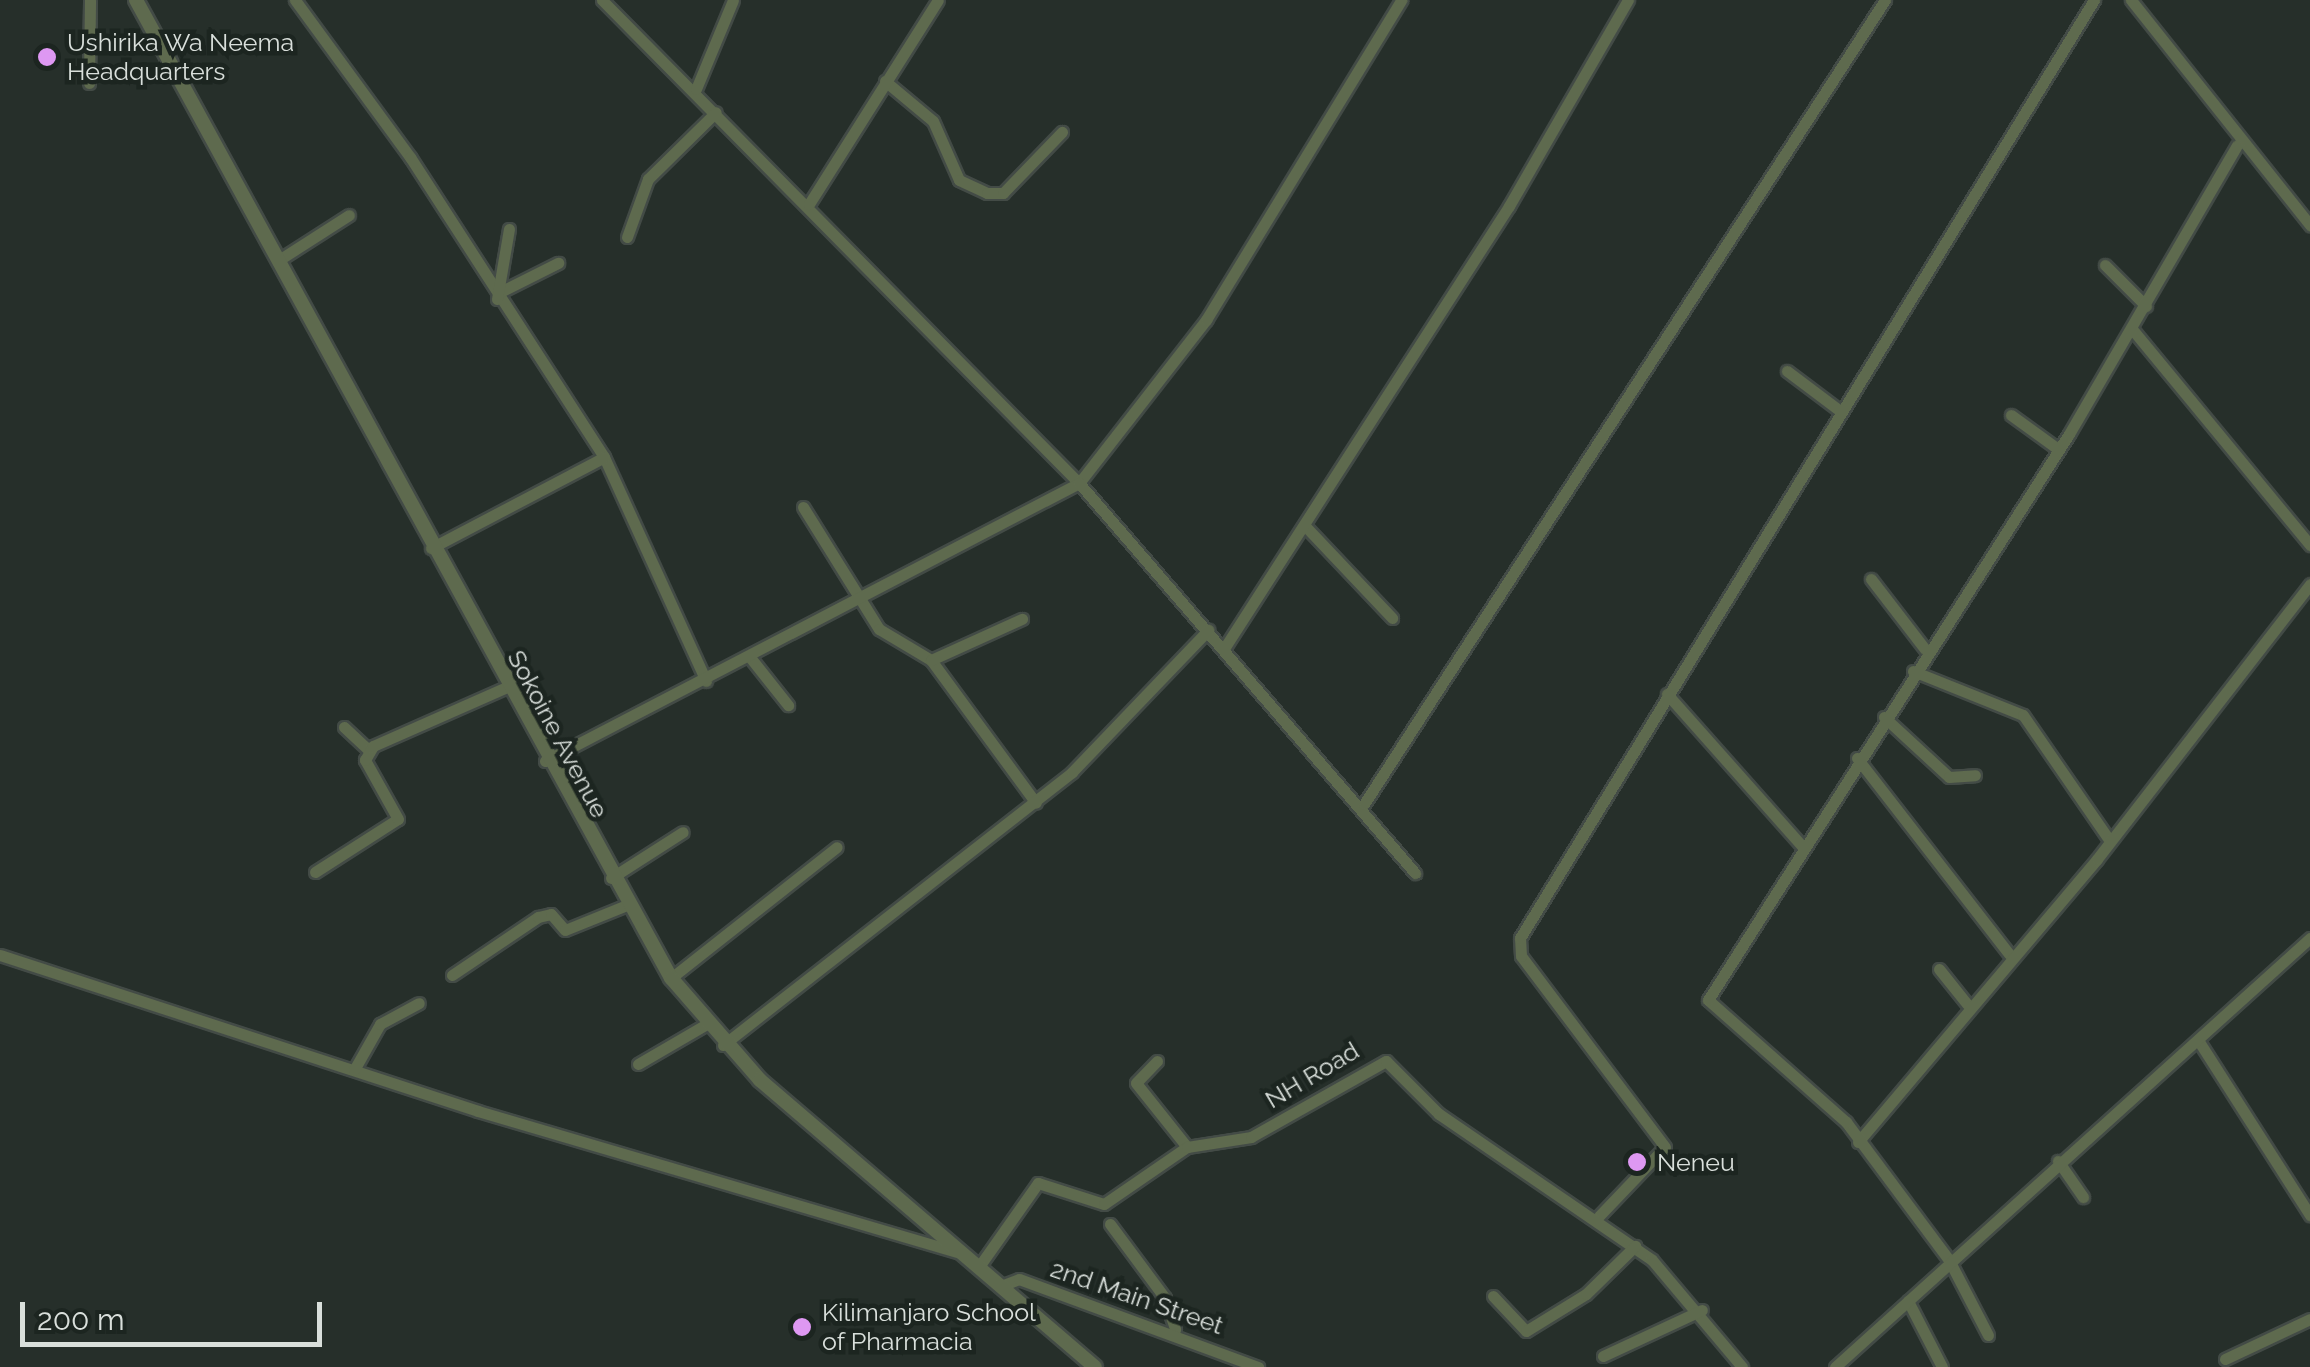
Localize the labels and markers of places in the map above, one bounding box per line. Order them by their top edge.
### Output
place label: Ushirika Wa Neema Headquarters [67,28,295,87]
marker: Ushirika Wa Neema Headquarters [36,46,58,68]
place label: Neneu [1657,1147,1735,1177]
marker: Neneu [1626,1151,1648,1173]
place label: Kilimanjaro School of Pharmacia [822,1298,1036,1357]
marker: Kilimanjaro School of Pharmacia [791,1316,813,1338]

